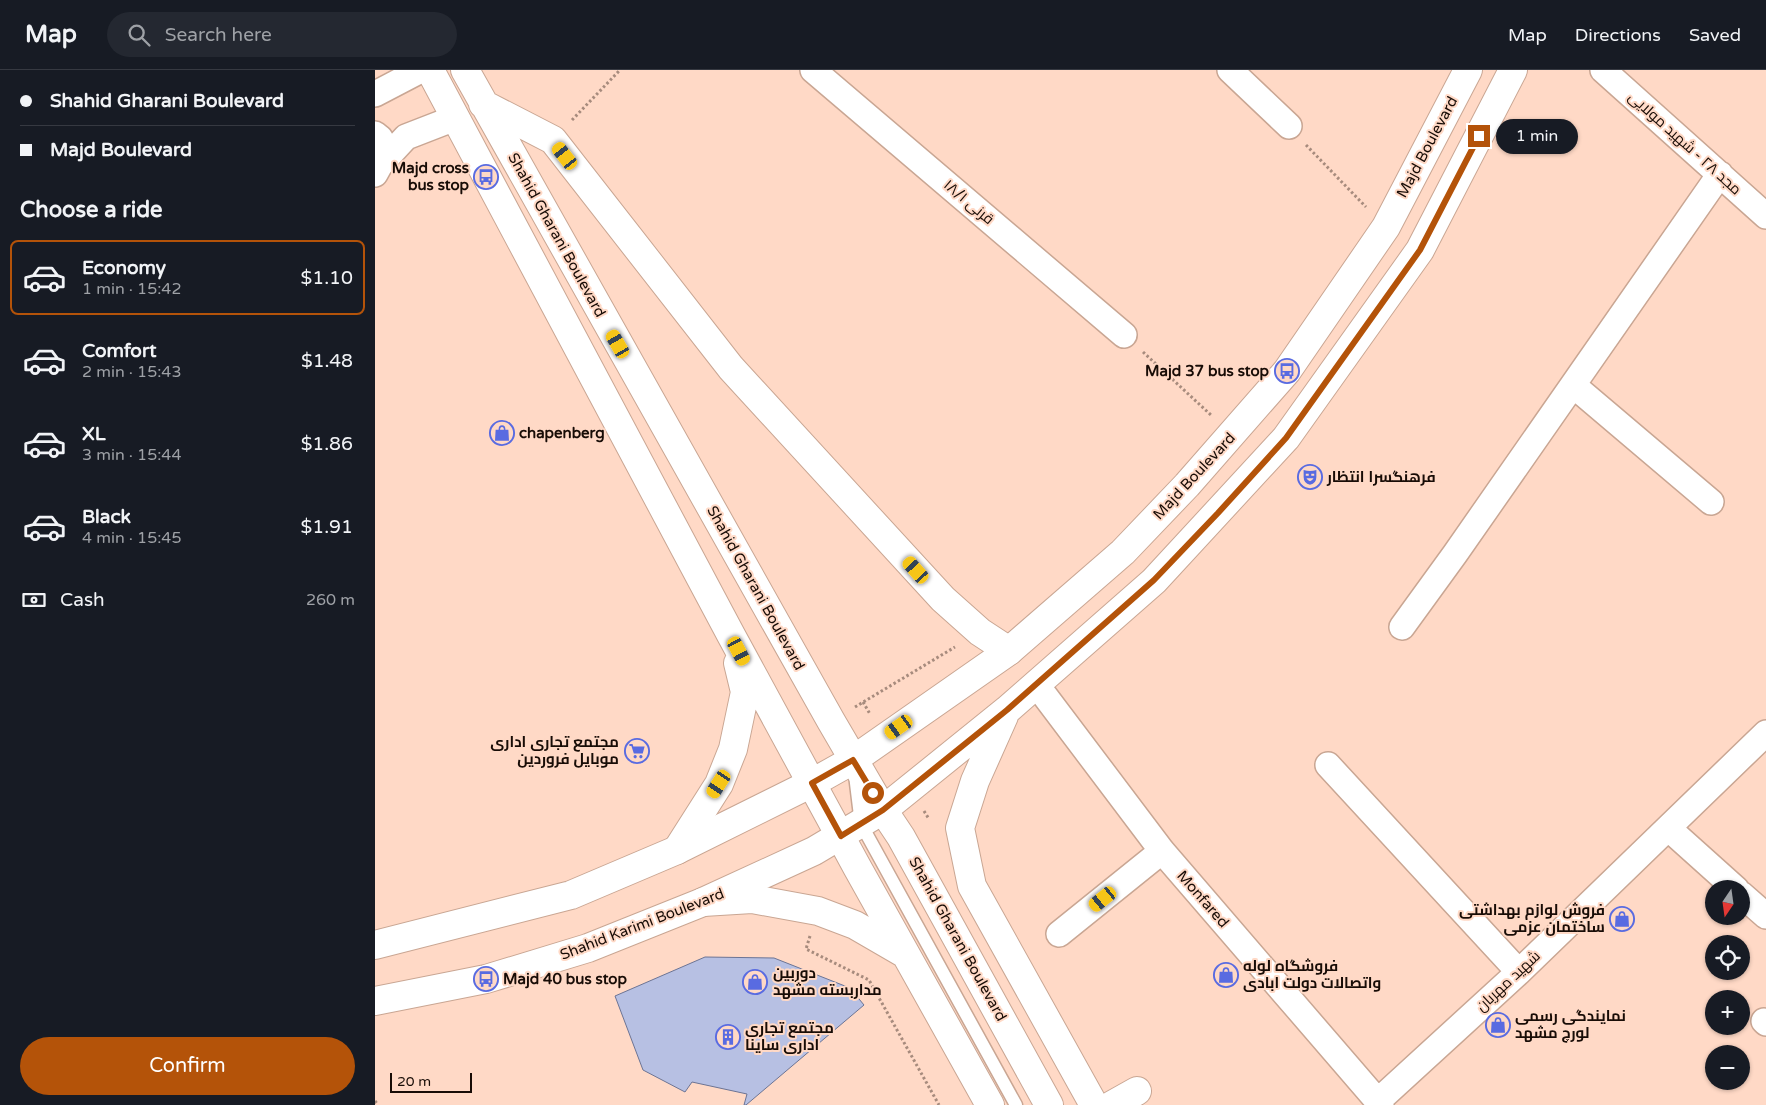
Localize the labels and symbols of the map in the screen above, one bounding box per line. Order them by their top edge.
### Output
street label: مجد ۲۸ - شهید مولایی [1624,88,1745,199]
street label: Majd Boulevard [1393,93,1461,201]
callout: 1 min [1497,118,1579,154]
route end [1468,125,1490,147]
car [549,140,580,172]
street label: Shahid Gharani Boulevard [504,150,610,320]
place label: Majd cross bus stop [392,159,470,195]
bus stop icon: Majd cross bus stop [473,164,499,190]
street label: قرنی ۱۸/۱ [940,176,998,229]
car [604,327,631,361]
bus stop icon: Majd 37 bus stop [1274,358,1300,384]
place label: Majd 37 bus stop [1145,362,1270,381]
shop icon: chapenberg [489,420,515,446]
place label: chapenberg [519,424,605,443]
street label: Majd Boulevard [1149,429,1239,523]
theatre icon: فرهنگسرا انتظار [1297,464,1323,490]
place label: فرهنگسرا انتظار [1326,468,1436,486]
street label: Shahid Gharani Boulevard [703,503,809,673]
car [900,554,931,586]
car [725,634,752,668]
car [882,712,915,742]
place label: مجتمع تجاری اداری موبایل فروردین [490,733,619,768]
supermarket icon: مجتمع تجاری اداری موبایل فروردین [624,738,650,764]
car [704,767,733,801]
route start [862,782,884,804]
street label: Shahid Gharani Boulevard [905,854,1011,1024]
street label: Monfared [1173,867,1233,931]
north arrow [1705,880,1750,925]
street label: Shahid Karimi Boulevard [557,884,727,964]
car [1086,884,1119,914]
place label: فروش لوازم بهداشتی ساختمان عزمی [1459,901,1605,936]
shop icon: فروش لوازم بهداشتی ساختمان عزمی [1609,906,1635,932]
street label: شهید مهربان [1472,947,1544,1016]
place label: فروشگاه لوله واتصالات دولت ابادی [1243,957,1381,992]
shop icon: فروشگاه لوله واتصالات دولت ابادی [1213,962,1239,988]
place label: دوربین مداربسته مشهد [773,964,882,999]
bus stop icon: Majd 40 bus stop [473,966,499,992]
shop icon: دوربین مداربسته مشهد [742,969,768,995]
place label: Majd 40 bus stop [503,970,627,989]
place label: نمایندگی رسمی لورچ مشهد [1515,1007,1626,1043]
shop icon: نمایندگی رسمی لورچ مشهد [1485,1012,1511,1038]
place label: مجتمع تجاری اداری ساینا [745,1019,834,1054]
building icon: مجتمع تجاری اداری ساینا [715,1024,741,1050]
scale bar [390,1070,473,1093]

